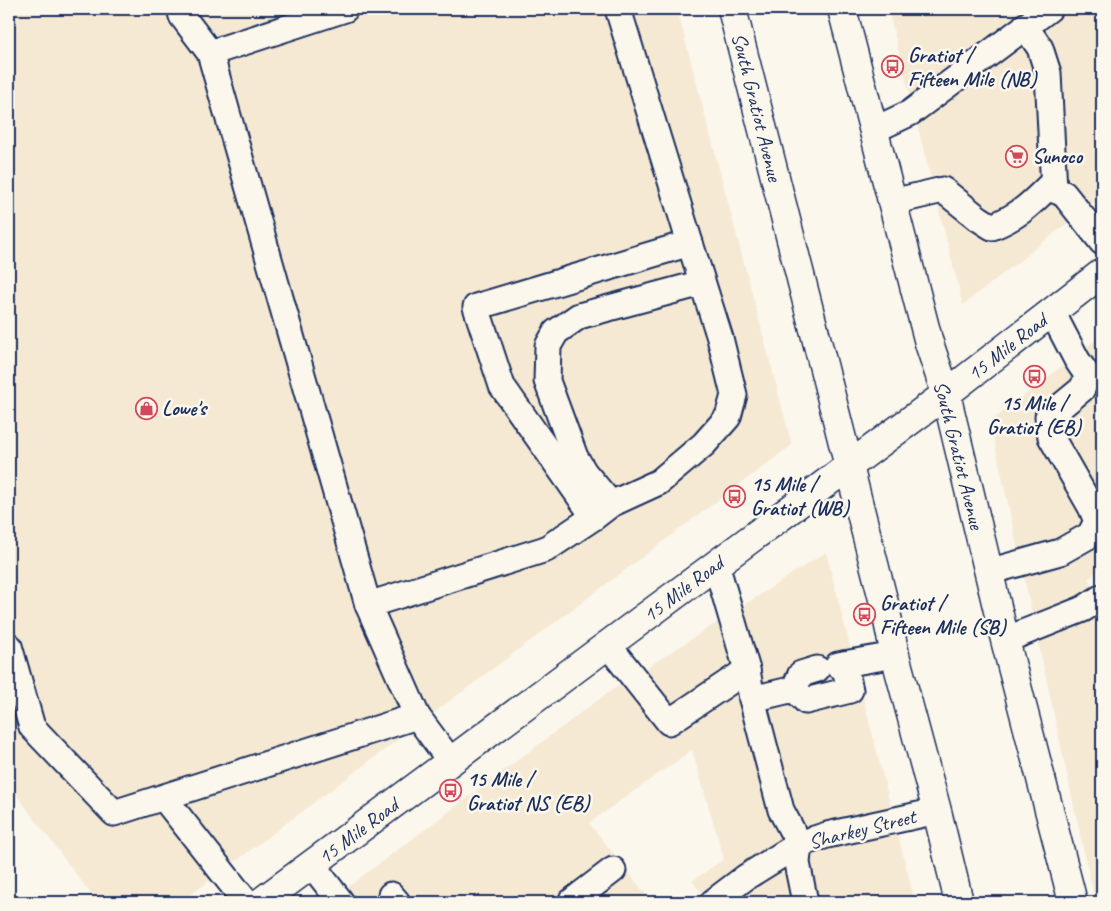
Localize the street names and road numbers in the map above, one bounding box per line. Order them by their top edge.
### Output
street label: South Gratiot Avenue [726,30,788,185]
street label: 15 Mile Road [962,306,1055,386]
street label: South Gratiot Avenue [928,378,990,533]
street label: 15 Mile Road [638,548,731,628]
street label: 15 Mile Road [313,790,406,870]
street label: Sharkey Street [806,803,920,855]

